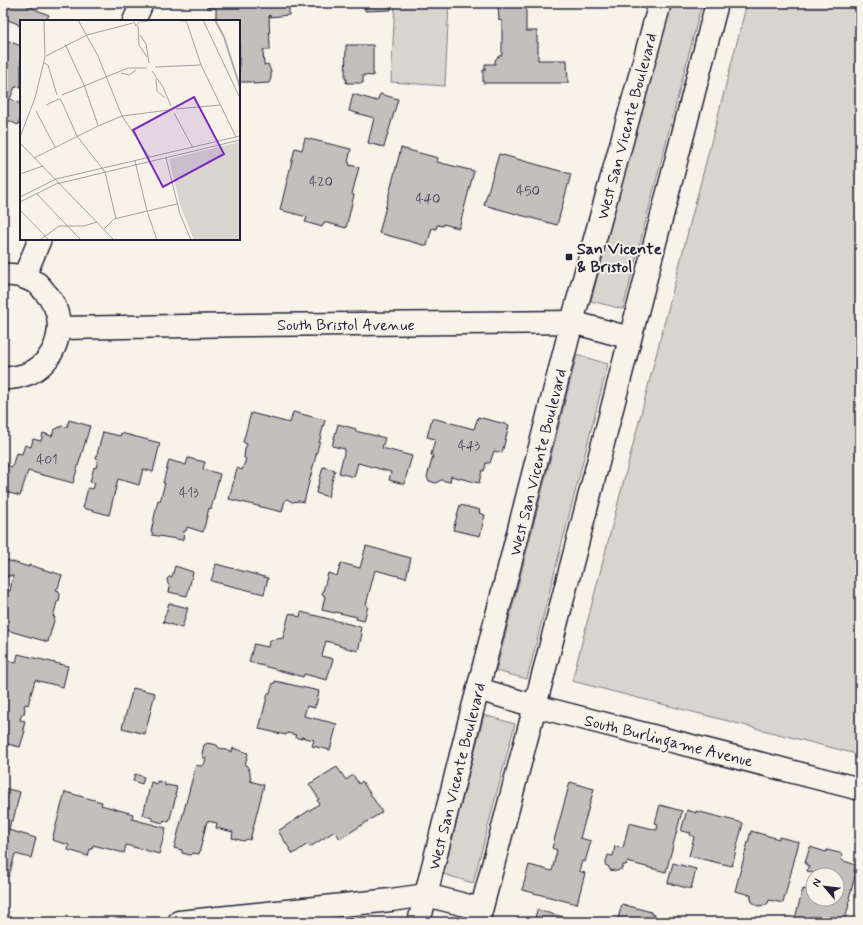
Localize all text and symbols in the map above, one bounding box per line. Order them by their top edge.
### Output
inset map [20,20,240,240]
street label: West San Vicente Boulevard [592,31,662,222]
house number: 420 [309,173,333,191]
house number: 450 [516,182,540,200]
house number: 440 [415,190,441,208]
place label: San Vicente & Bristol [577,239,662,278]
marker: San Vicente & Bristol [564,252,574,262]
street label: South Bristol Avenue [277,315,415,336]
street label: West San Vicente Boulevard [505,367,572,558]
house number: 443 [458,437,480,455]
house number: 401 [36,451,58,469]
house number: 413 [179,484,199,502]
street label: West San Vicente Boulevard [424,681,491,872]
street label: South Burlingame Avenue [582,710,756,774]
north arrow [805,867,845,907]
text: N [809,876,825,889]

